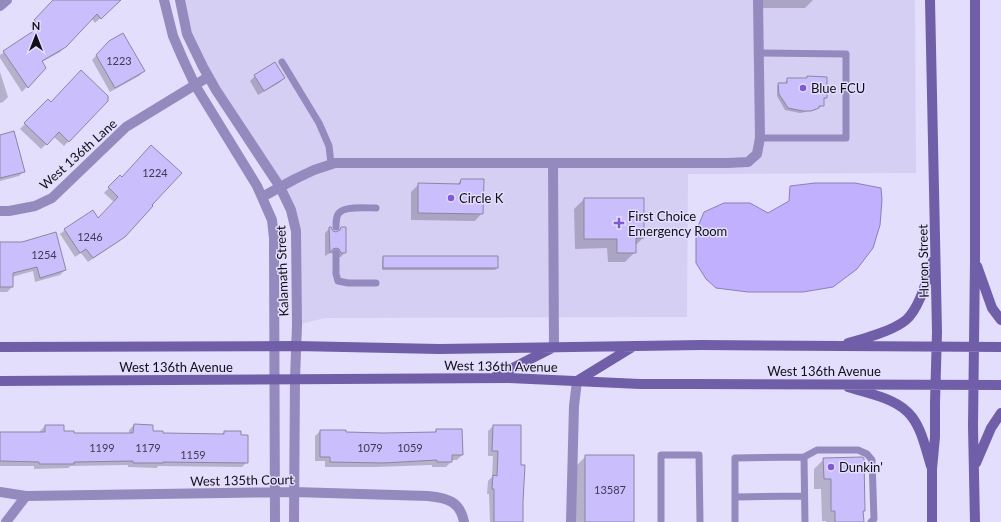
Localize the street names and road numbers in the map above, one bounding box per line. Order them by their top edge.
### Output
street label: West 136th Lane [36,115,120,193]
street label: Huron Street [914,224,932,298]
street label: Kalamath Street [272,225,292,317]
street label: West 136th Avenue [444,357,558,375]
street label: West 136th Avenue [119,359,233,375]
street label: West 136th Avenue [767,363,881,379]
street label: West 135th Court [190,471,294,489]

